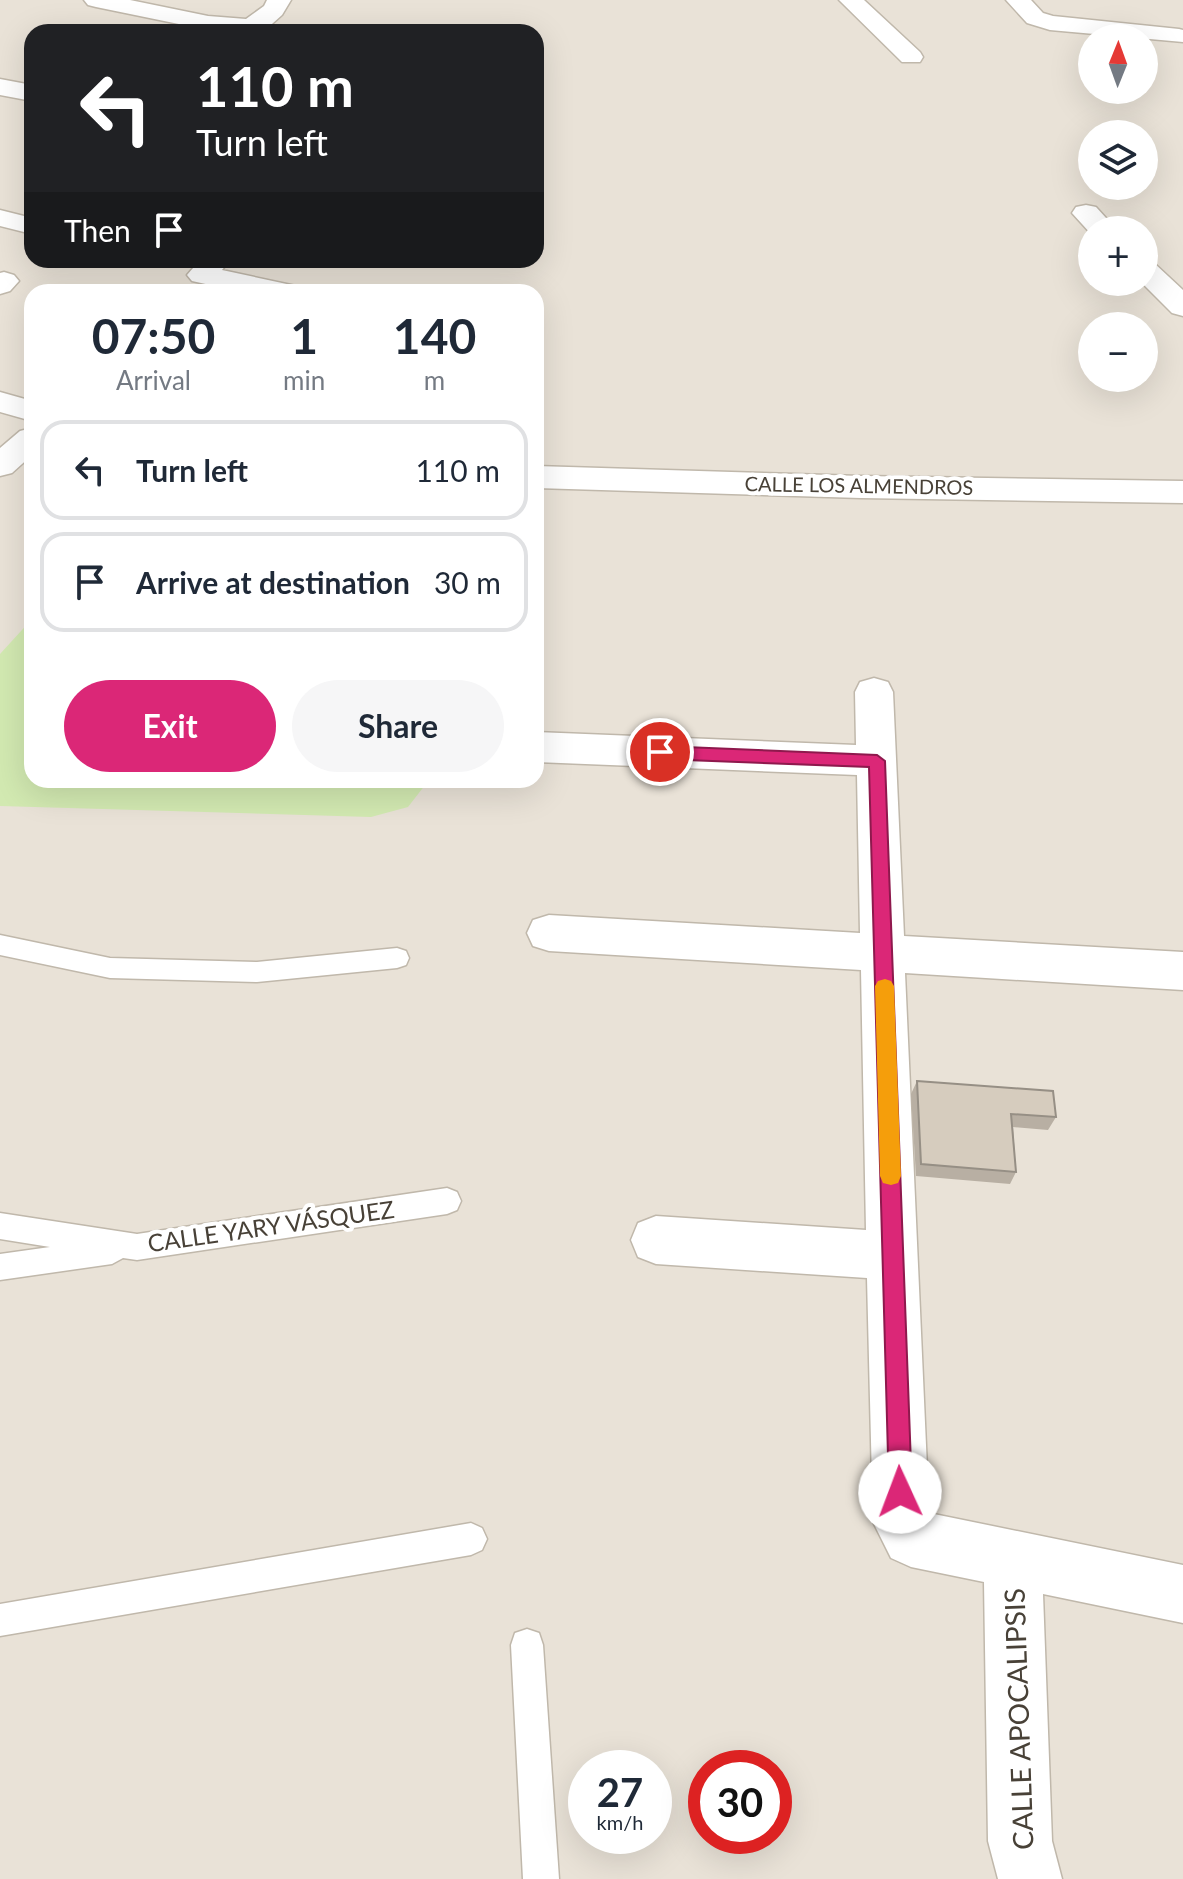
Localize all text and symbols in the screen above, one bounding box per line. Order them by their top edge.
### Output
north arrow [1078,24,1158,104]
map controls [1078,24,1158,392]
text: 110 m [196,52,354,119]
icon: left [64,56,168,160]
text: Turn left [196,120,328,164]
button: layers [1078,120,1158,200]
icon: arrive [147,208,191,252]
text: Then [64,212,131,248]
button: + [1078,216,1158,296]
text: 07:50 [92,307,215,364]
text: 1 [290,307,318,364]
text: 140 [393,307,476,364]
button: − [1078,312,1158,392]
text: Arrival [116,364,191,396]
text: min [283,364,325,396]
text: m [424,364,445,396]
icon: left [68,448,112,492]
text: Turn left [136,452,248,488]
text: 110 m [415,452,500,488]
street label: CALLE LOS ALMENDROS [744,471,974,499]
icon: arrive [68,560,112,604]
text: Arrive at destination [136,564,410,600]
text: 30 m [434,564,501,600]
button: Exit [64,680,276,772]
button: Share [292,680,504,772]
pin [626,718,694,786]
icon: arrive [638,730,682,774]
street label: CALLE YARY VÁSQUEZ [146,1194,396,1257]
position arrow [858,1450,942,1534]
street label: CALLE APOCALIPSIS [996,1588,1040,1851]
speed limit sign: 30 [688,1750,792,1854]
text: 27 [597,1768,643,1816]
text: km/h [597,1810,643,1834]

